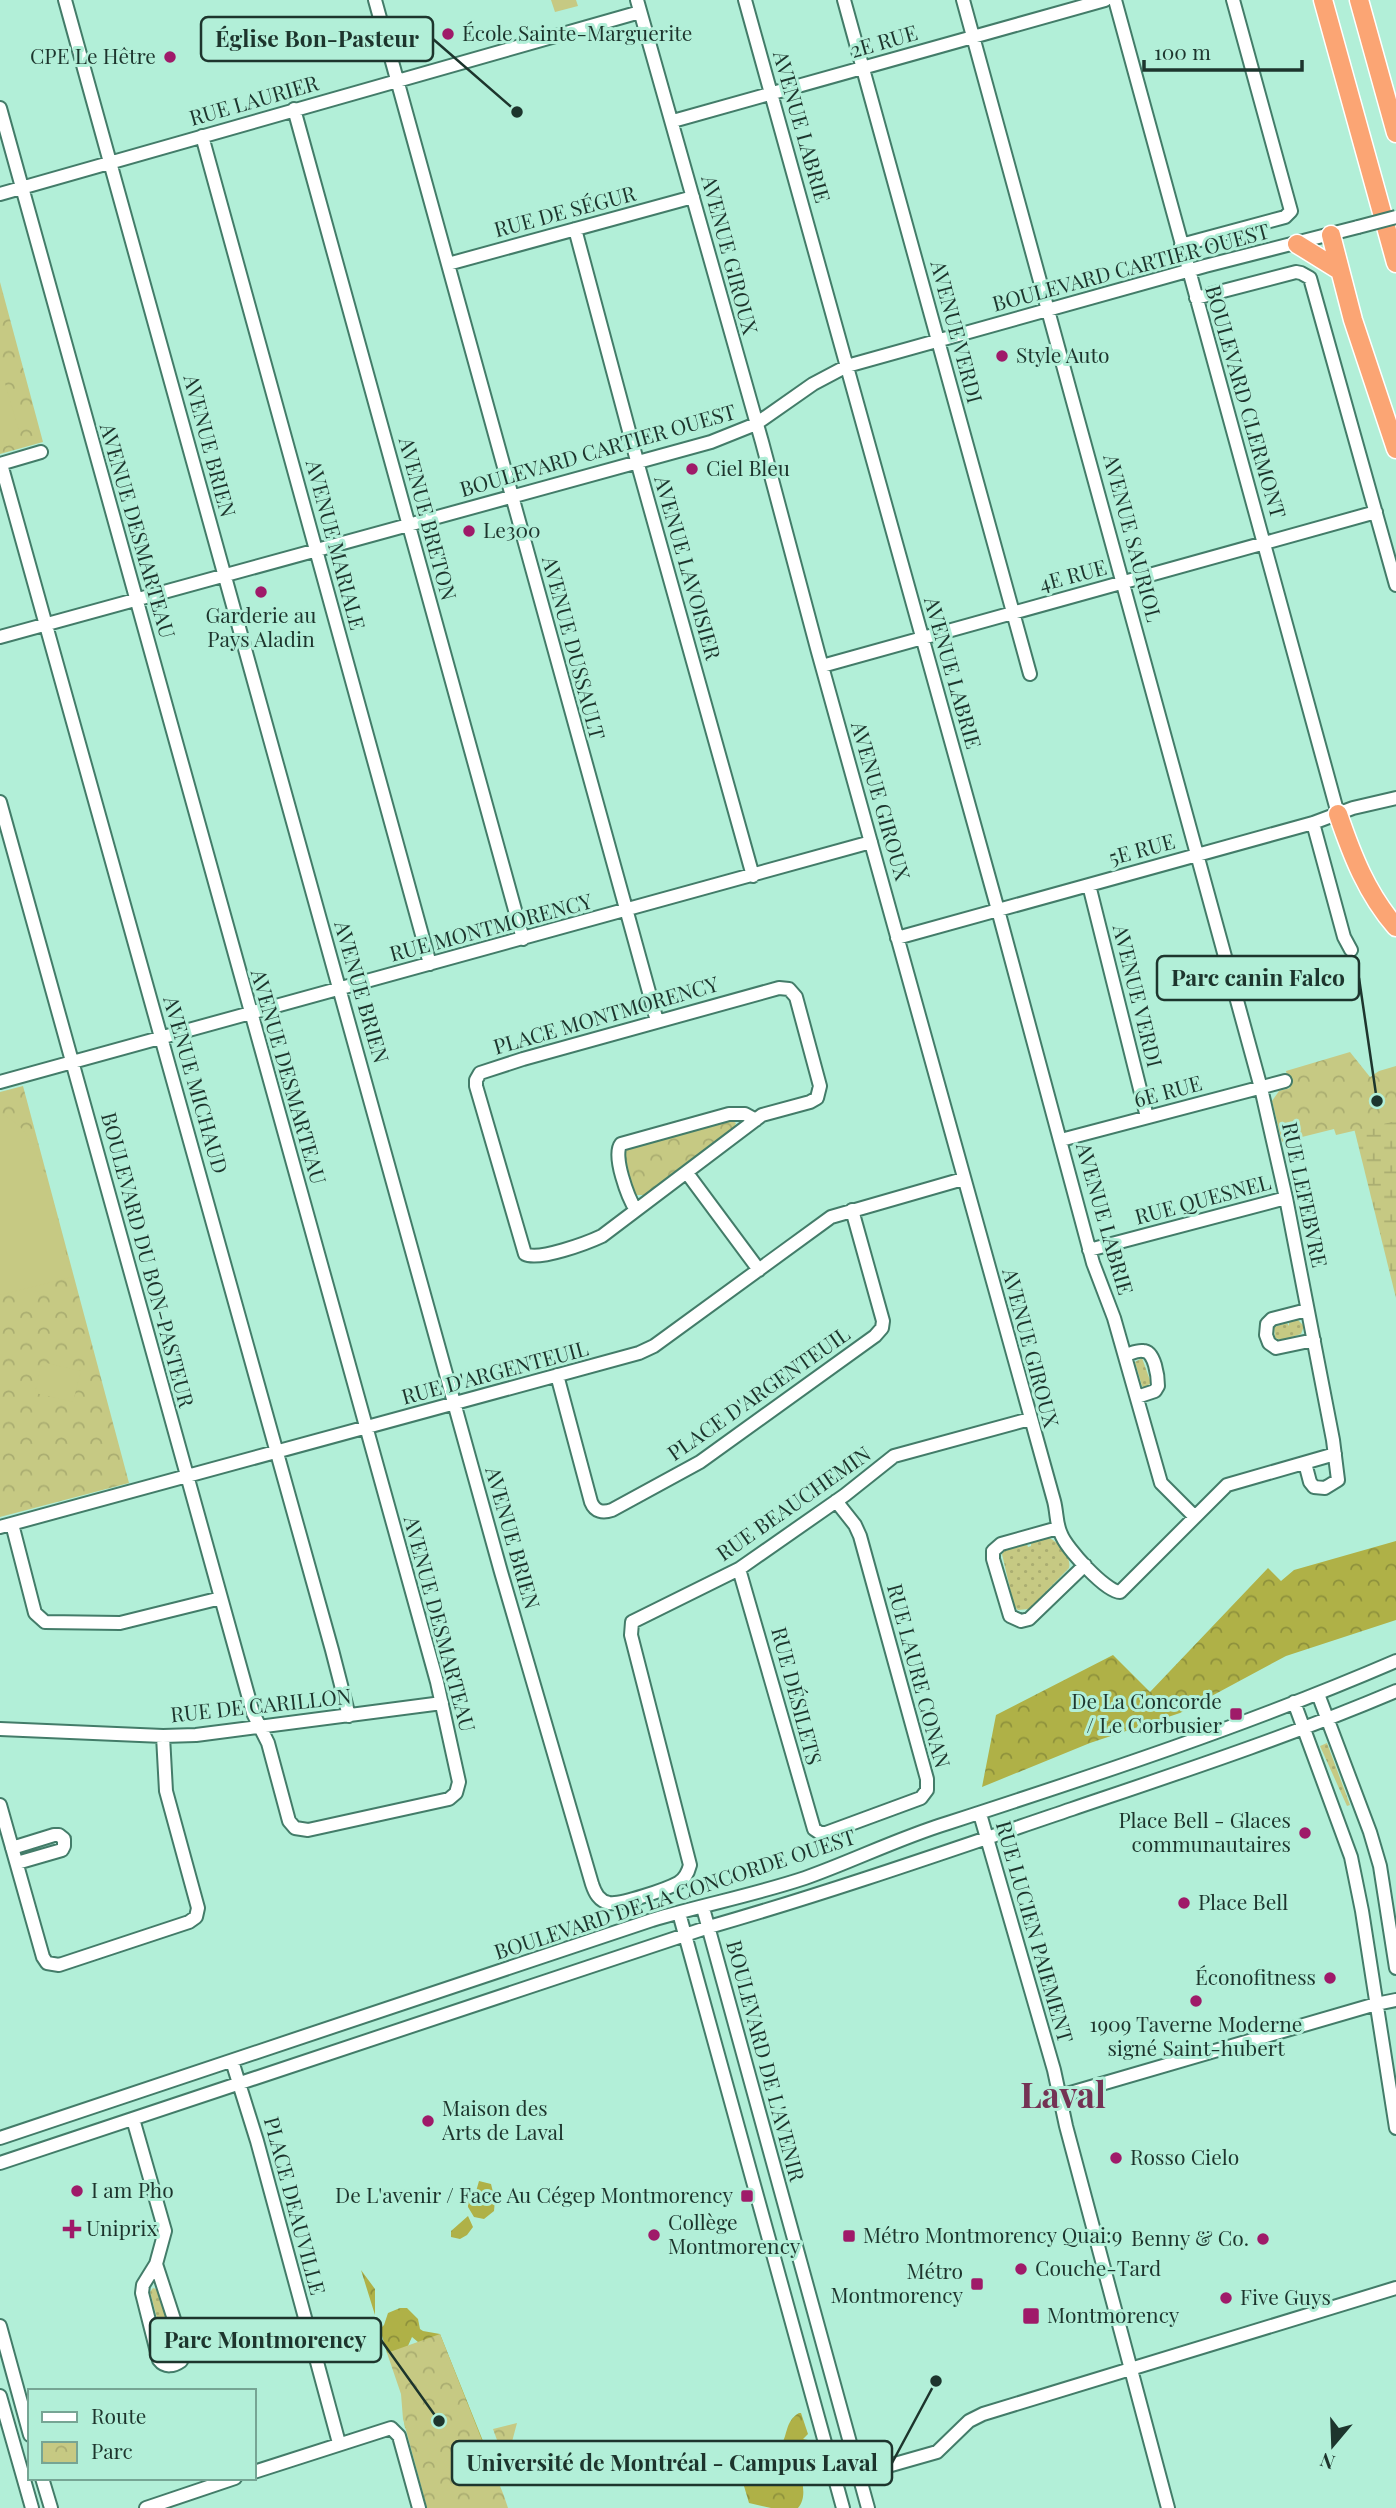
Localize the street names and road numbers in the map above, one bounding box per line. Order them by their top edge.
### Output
street label: 2E RUE [847,17,920,63]
street label: AVENUE LABRIE [768,46,838,206]
street label: RUE LAURIER [186,67,322,131]
street label: AVENUE GIROUX [696,171,766,338]
street label: RUE DE SÉGUR [491,178,639,242]
street label: BOULEVARD CARTIER OUEST [989,216,1272,317]
street label: AVENUE VERDI [925,256,990,406]
street label: BOULEVARD CLERMONT [1200,282,1294,521]
street label: AVENUE BRIEN [178,370,243,520]
street label: BOULEVARD CARTIER OUEST [456,396,739,502]
street label: AVENUE DESMARTEAU [95,419,183,641]
street label: AVENUE BRETON [393,433,464,603]
street label: AVENUE SAURIOL [1098,450,1170,624]
street label: AVENUE MARIALE [300,455,373,633]
street label: AVENUE LAVOISIER [649,471,729,663]
street label: AVENUE DUSSAULT [537,552,613,742]
street label: 4E RUE [1036,552,1109,597]
street label: AVENUE LABRIE [919,592,989,752]
street label: AVENUE GIROUX [846,717,918,884]
street label: 5E RUE [1105,826,1178,870]
street label: RUE MONTMORENCY [386,885,595,967]
street label: AVENUE BRIEN [329,916,397,1066]
street label: AVENUE VERDI [1107,920,1170,1070]
street label: AVENUE DESMARTEAU [246,965,334,1187]
street label: PLACE MONTMORENCY [490,968,722,1060]
street label: AVENUE MICHAUD [158,991,236,1177]
street label: 6E RUE [1130,1068,1205,1113]
street label: BOULEVARD DU BON-PASTEUR [96,1109,202,1411]
street label: RUE LEFEBVRE [1277,1119,1335,1270]
street label: AVENUE LABRIE [1071,1138,1141,1298]
street label: RUE QUESNEL [1131,1166,1274,1230]
street label: AVENUE GIROUX [997,1264,1067,1431]
street label: PLACE D'ARGENTEUIL [661,1319,855,1466]
street label: RUE D'ARGENTEUIL [398,1333,591,1409]
street label: RUE BEAUCHEMIN [710,1439,876,1566]
street label: AVENUE BRIEN [480,1462,548,1612]
street label: AVENUE DESMARTEAU [398,1511,483,1735]
street label: RUE LAURE CONAN [882,1580,958,1771]
street label: RUE DÉSILETS [766,1623,830,1767]
street label: RUE DE CARILLON [169,1681,353,1727]
street label: RUE LUCIEN PAIEMENT [991,1817,1081,2046]
street label: BOULEVARD DE LA CONCORDE OUEST [490,1821,859,1965]
street label: BOULEVARD DE L'AVENIR [721,1937,813,2185]
street label: PLACE DEAUVILLE [259,2113,333,2298]

